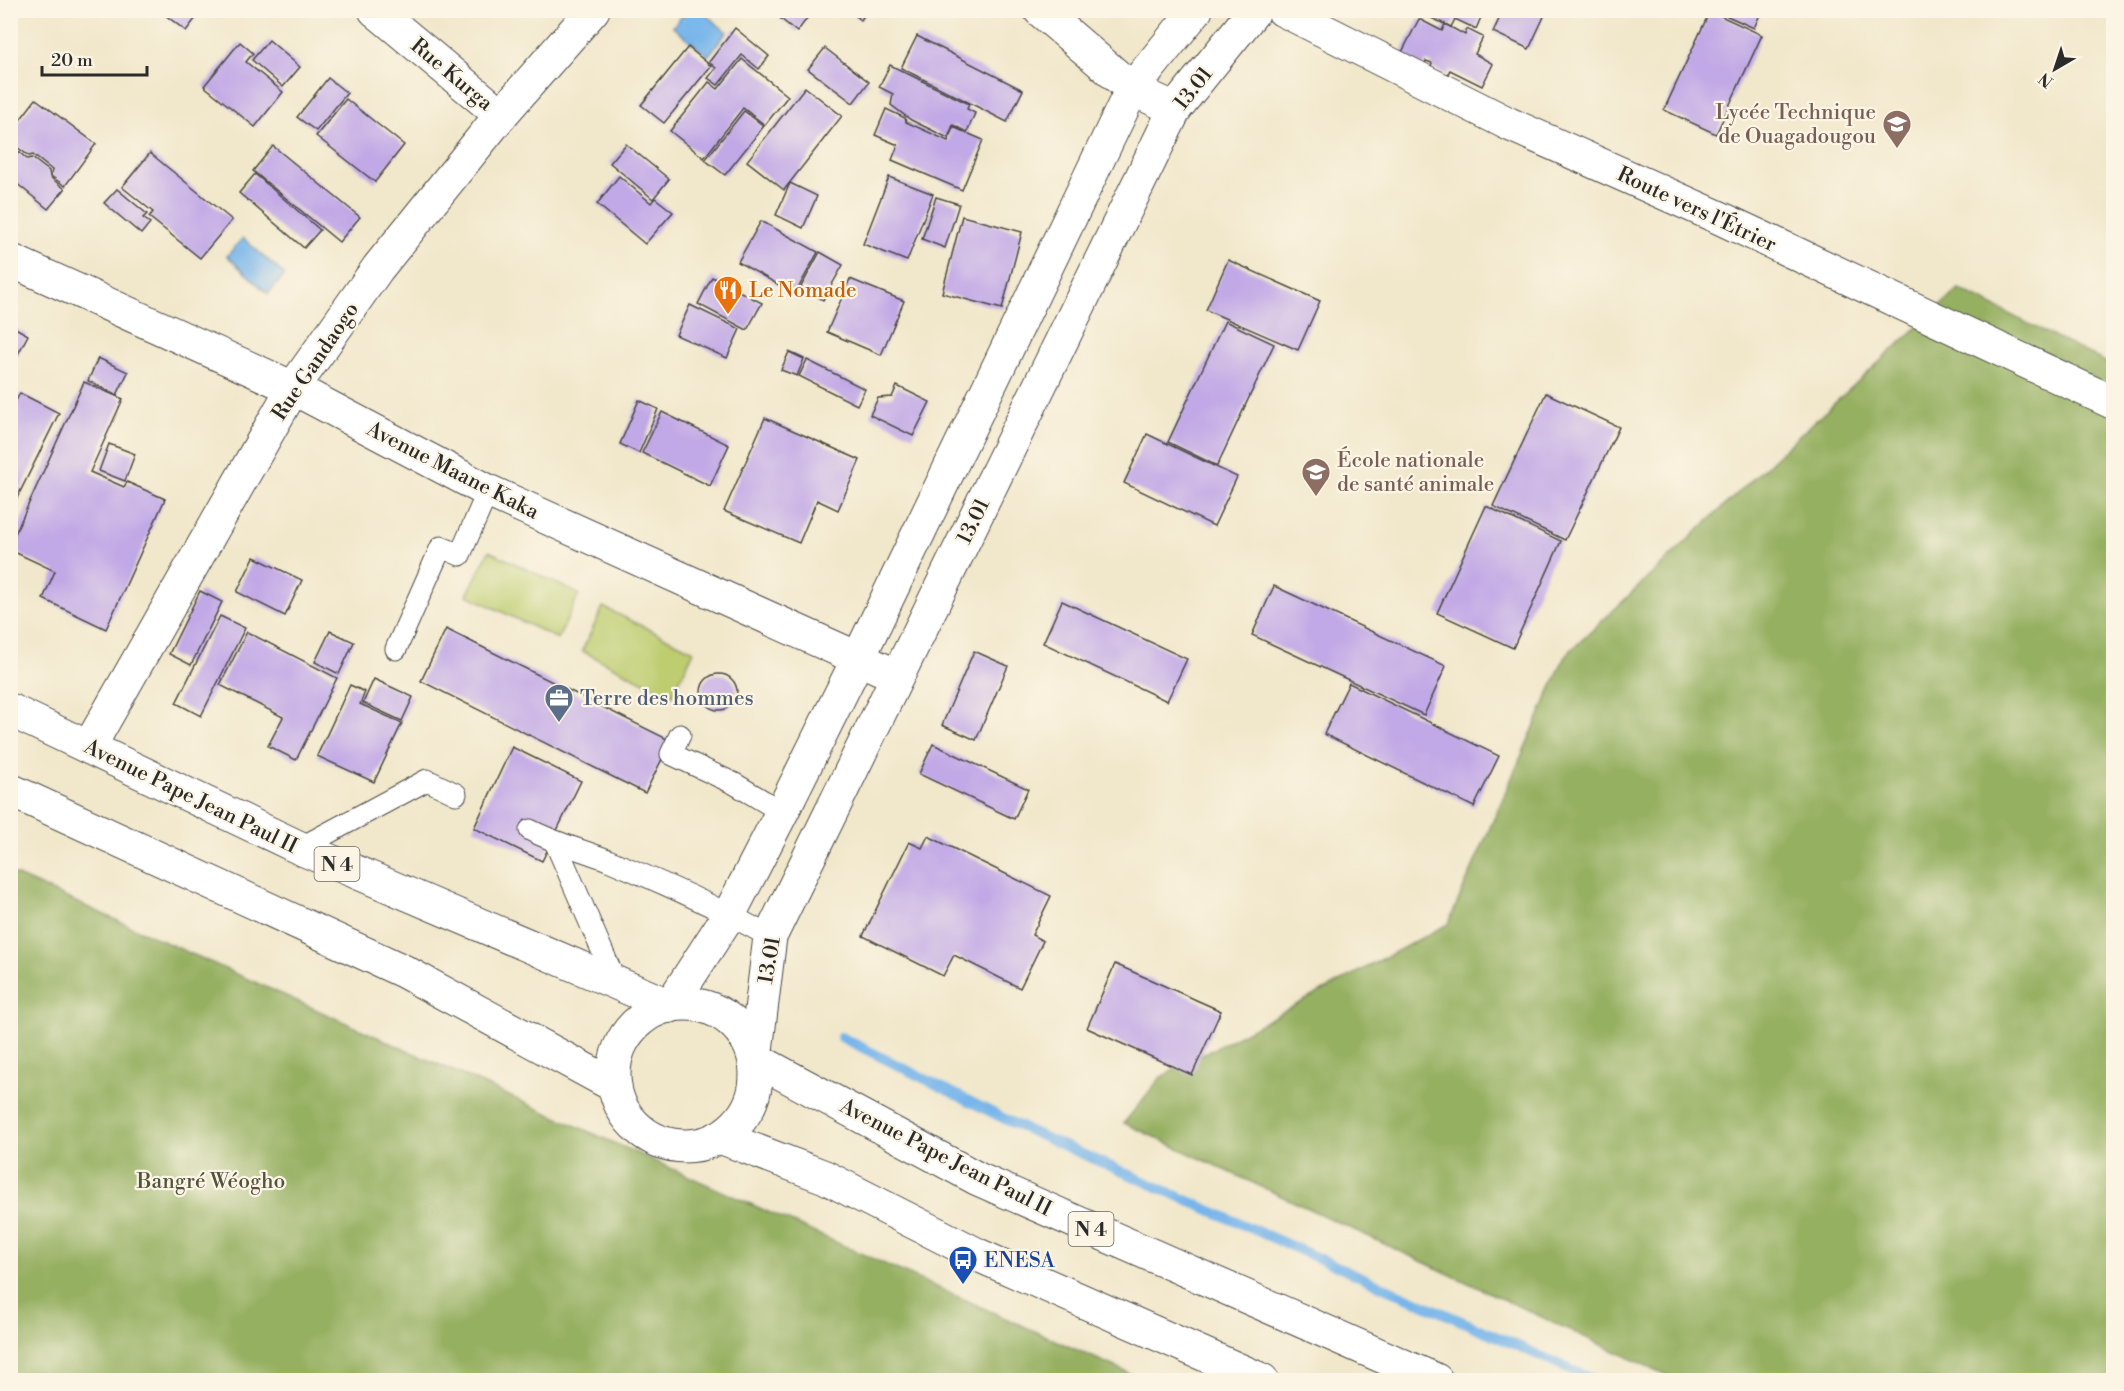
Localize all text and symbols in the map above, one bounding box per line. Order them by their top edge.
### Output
street label: Rue Kurga [405,33,498,117]
scale bar [42,39,147,77]
north arrow [2025,39,2085,99]
text: 20 m [51,49,93,72]
street label: 13.01 [1169,62,1219,115]
text: N [2035,68,2057,92]
place label: Lycée Technique de Ouagadougou [1715,100,1876,150]
school or university icon: Lycée Technique de Ouagadougou [1881,108,1913,150]
street label: Route vers l'Étrier [1613,160,1781,258]
restaurant icon: Le Nomade [712,274,744,316]
place label: Le Nomade [749,278,857,304]
street label: Rue Gandaogo [267,297,365,426]
street label: Avenue Maane Kaka [361,416,543,526]
place label: École nationale de santé animale [1337,446,1494,498]
school or university icon: École nationale de santé animale [1300,456,1332,498]
street label: 13.01 [952,494,996,549]
office icon: Terre des hommes [543,682,575,724]
place label: Terre des hommes [580,686,754,712]
street label: Avenue Pape Jean Paul II [79,734,301,860]
road number: N 4 [314,847,360,881]
street label: 13.01 [753,934,787,986]
street label: Avenue Pape Jean Paul II [835,1093,1056,1223]
park label: Bangré Wéogho [136,1169,285,1195]
road number: N 4 [1068,1212,1114,1246]
bus stop icon: ENESA [947,1244,979,1286]
place label: ENESA [984,1248,1056,1274]

